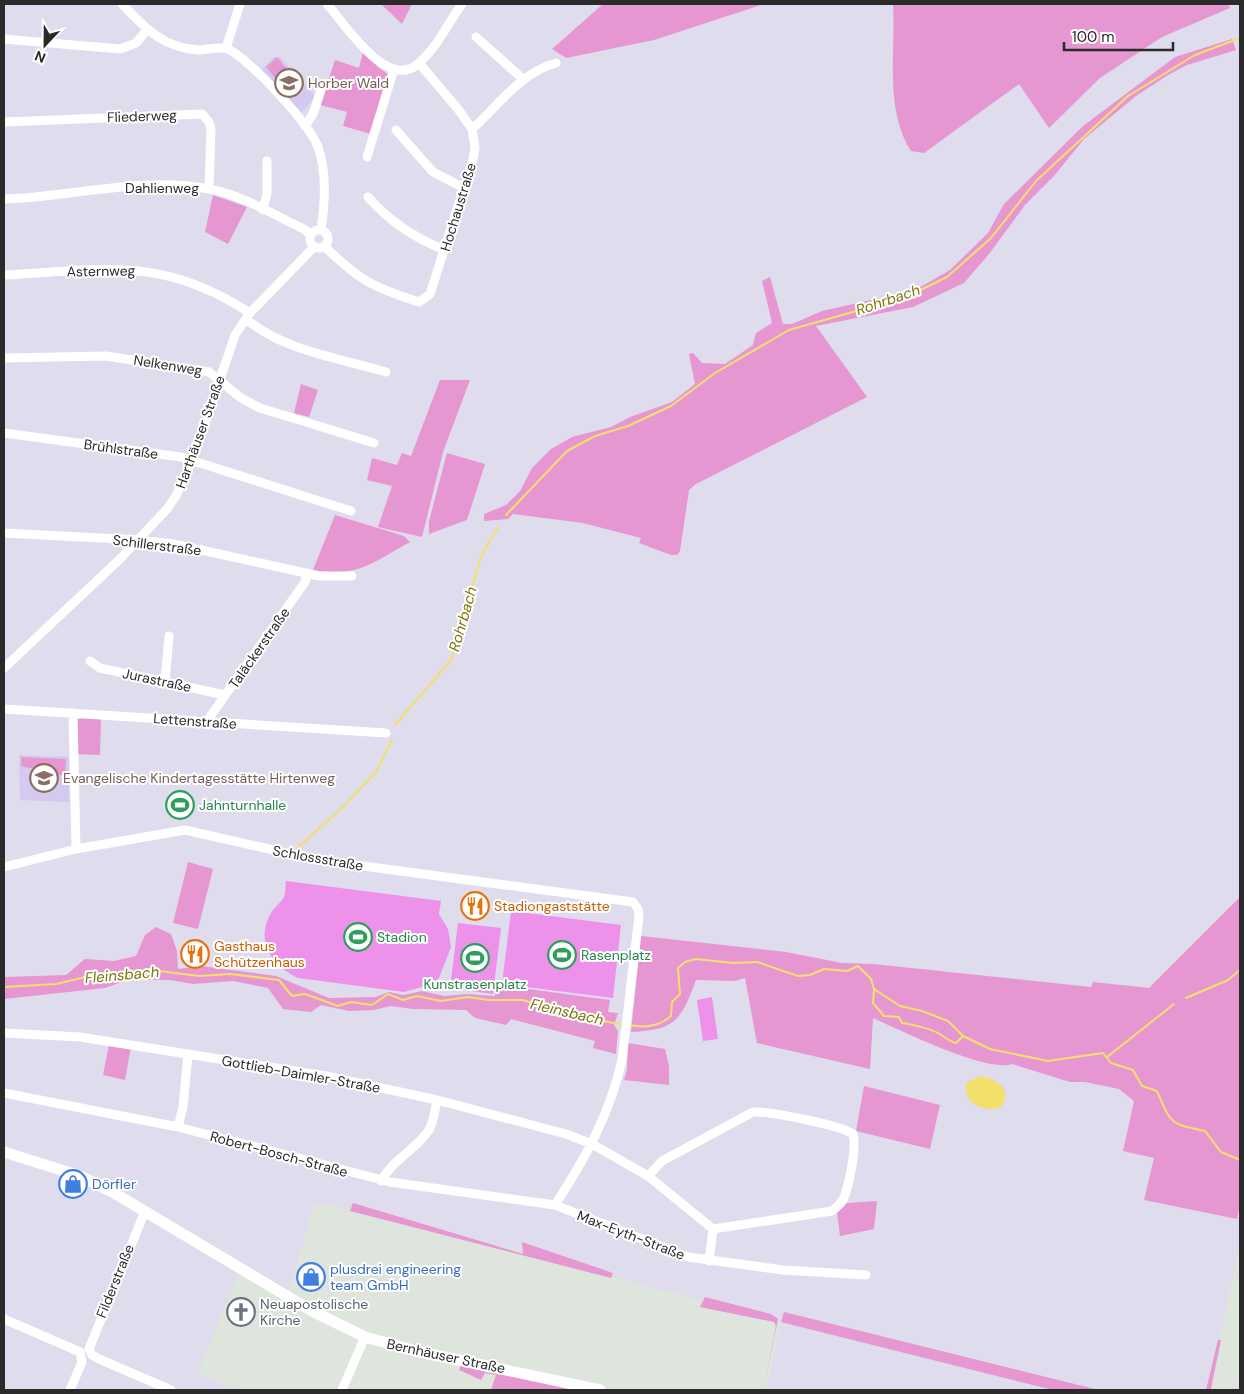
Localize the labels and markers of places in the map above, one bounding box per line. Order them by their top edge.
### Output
school or university icon: Horber Wald [274,68,304,98]
place label: Horber Wald [308,74,389,92]
school or university icon: Evangelische Kindertagesstätte Hirtenweg [29,763,59,793]
place label: Evangelische Kindertagesstätte Hirtenweg [63,769,335,787]
sports icon: Jahnturnhalle [165,790,195,820]
place label: Jahnturnhalle [199,796,286,814]
restaurant icon: Stadiongaststätte [460,891,490,921]
place label: Stadiongaststätte [494,897,610,915]
sports icon: Stadion [343,922,373,952]
place label: Stadion [377,928,427,946]
place label: Gasthaus Schützenhaus [214,937,305,971]
restaurant icon: Gasthaus Schützenhaus [180,939,210,969]
sports icon: Rasenplatz [547,940,577,970]
sports icon: Kunstrasenplatz [460,943,490,973]
place label: Rasenplatz [581,946,651,964]
place label: Kunstrasenplatz [423,975,527,993]
shop icon: Dörfler [58,1169,88,1199]
place label: Dörfler [92,1175,136,1193]
place label: plusdrei engineering team GmbH [330,1260,461,1294]
shop icon: plusdrei engineering team GmbH [296,1262,326,1292]
place label: Neuapostolische Kirche [260,1295,368,1329]
church icon: Neuapostolische Kirche [226,1297,256,1327]

